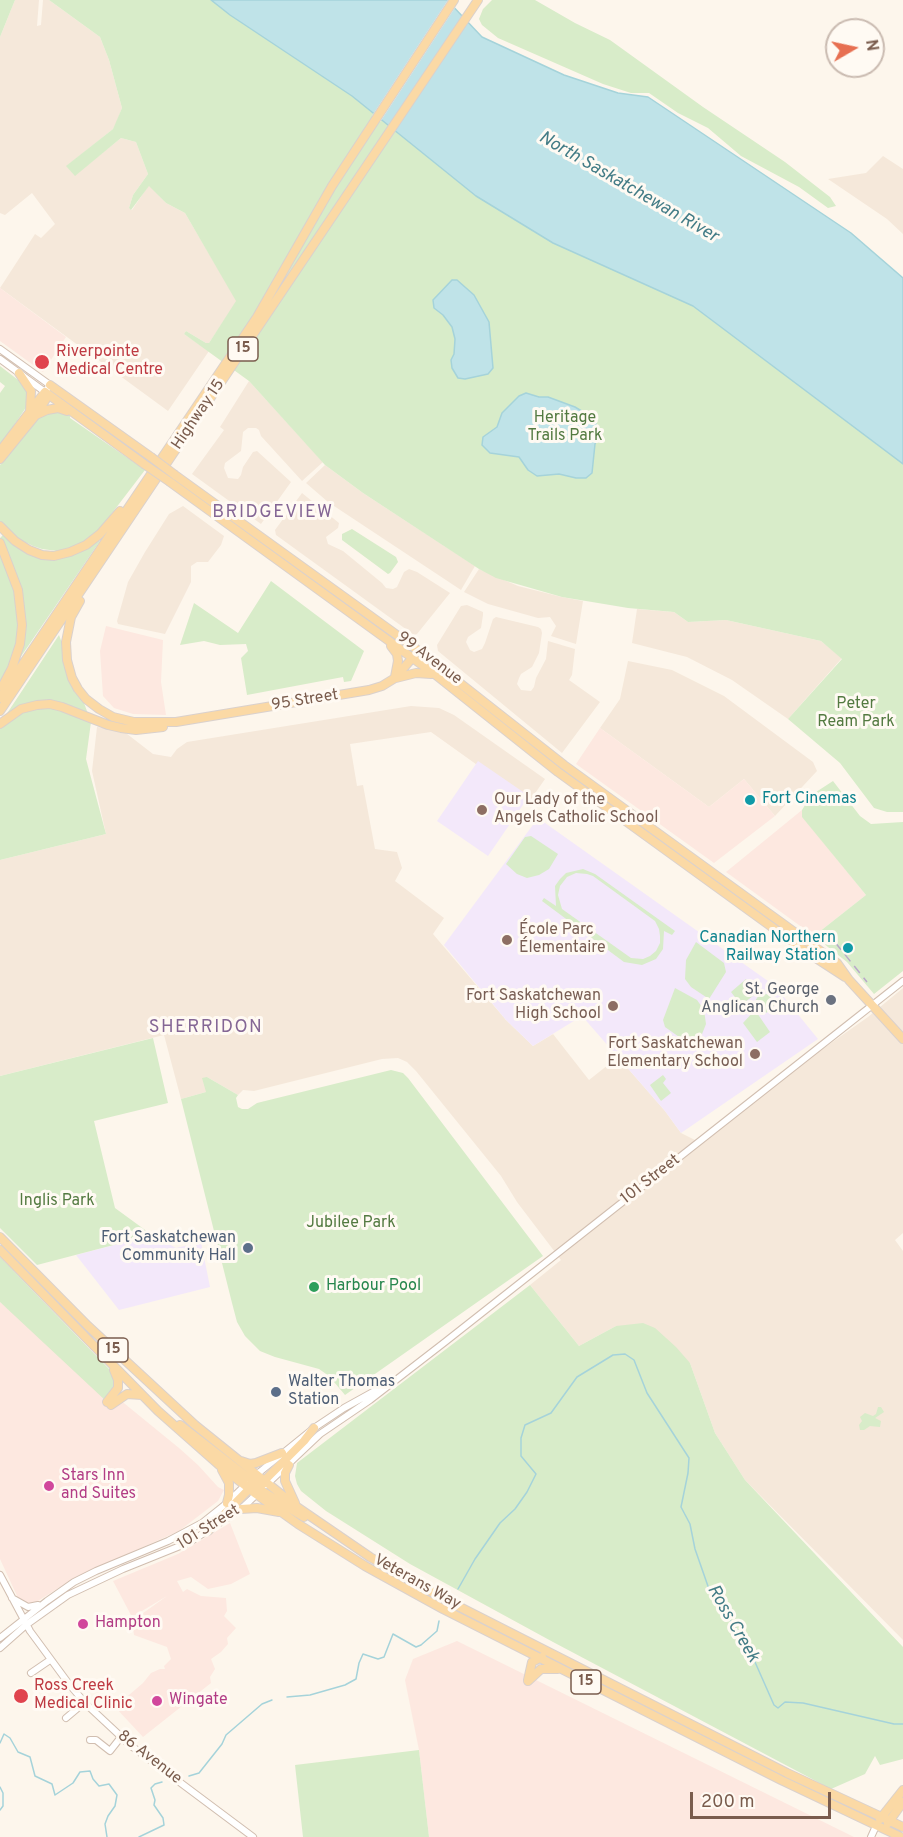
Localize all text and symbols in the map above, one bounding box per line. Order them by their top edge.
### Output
north arrow [825,18,885,78]
text: N [860,38,882,53]
water label: North Saskatchewan River [534,128,722,248]
road number: 15 [228,337,258,361]
place label: Riverpointe Medical Centre [56,343,163,381]
marker: Riverpointe Medical Centre [33,353,51,371]
street label: Highway 15 [168,376,230,454]
park label: Heritage Trails Park [528,409,602,447]
district label: BRIDGEVIEW [212,502,334,524]
street label: 99 Avenue [393,628,465,690]
street label: 95 Street [270,686,340,716]
park label: Peter Ream Park [817,695,895,733]
place label: Fort Cinemas [762,790,857,810]
place label: Our Lady of the Angels Catholic School [494,791,658,829]
marker: Fort Cinemas [743,793,757,807]
marker: Our Lady of the Angels Catholic School [475,803,489,817]
place label: École Parc Élementaire [519,921,606,959]
place label: Canadian Northern Railway Station [699,929,836,967]
marker: École Parc Élementaire [500,933,514,947]
marker: Canadian Northern Railway Station [841,941,855,955]
place label: St. George Anglican Church [701,981,819,1019]
place label: Fort Saskatchewan High School [466,987,601,1025]
marker: St. George Anglican Church [824,993,838,1007]
marker: Fort Saskatchewan High School [606,999,620,1013]
district label: SHERRIDON [149,1017,263,1039]
place label: Fort Saskatchewan Elementary School [607,1035,743,1073]
marker: Fort Saskatchewan Elementary School [748,1047,762,1061]
street label: 101 Street [618,1151,684,1209]
park label: Inglis Park [19,1192,95,1212]
park label: Jubilee Park [306,1214,396,1234]
place label: Fort Saskatchewan Community Hall [101,1229,236,1267]
marker: Fort Saskatchewan Community Hall [241,1241,255,1255]
place label: Harbour Pool [326,1277,421,1297]
marker: Harbour Pool [307,1280,321,1294]
road number: 15 [98,1338,128,1362]
place label: Walter Thomas Station [288,1373,395,1411]
marker: Walter Thomas Station [269,1385,283,1399]
place label: Stars Inn and Suites [61,1467,136,1505]
marker: Stars Inn and Suites [42,1479,56,1493]
street label: 101 Street [174,1501,244,1555]
street label: Veterans Way [370,1551,464,1615]
water label: Ross Creek [701,1581,763,1667]
place label: Hampton [95,1614,161,1634]
marker: Hampton [76,1617,90,1631]
road number: 15 [571,1670,601,1694]
place label: Ross Creek Medical Clinic [34,1677,133,1715]
marker: Ross Creek Medical Clinic [12,1687,30,1705]
place label: Wingate [169,1691,228,1711]
marker: Wingate [150,1694,164,1708]
street label: 86 Avenue [113,1727,185,1789]
scale bar [693,1780,834,1818]
text: 200 m [701,1791,754,1814]

